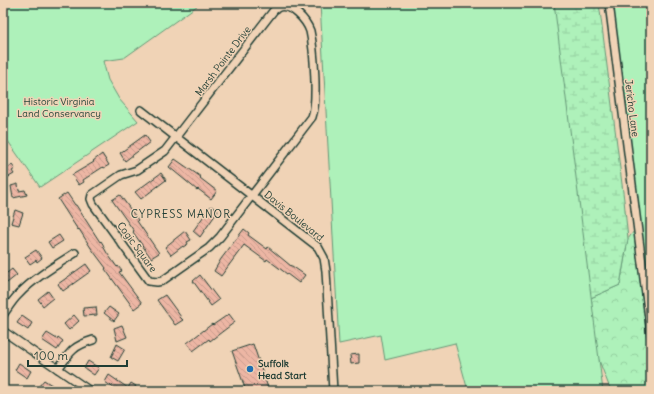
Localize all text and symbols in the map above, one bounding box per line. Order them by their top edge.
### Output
street label: Marsh Pointe Drive [192,23,254,99]
street label: Jericho Lane [622,78,642,138]
park label: Historic Virginia Land Conservancy [17,95,101,120]
street label: Davis Boulevard [262,188,326,244]
district label: CYPRESS MANOR [131,207,231,221]
street label: Cogic Square [114,219,160,275]
scale bar [28,342,127,368]
text: 100 m [34,348,68,363]
place label: Suffolk Head Start [258,357,307,382]
marker: Suffolk Head Start [245,364,255,374]

